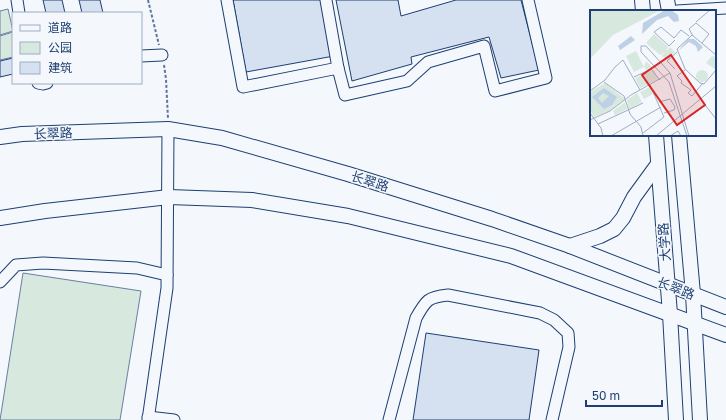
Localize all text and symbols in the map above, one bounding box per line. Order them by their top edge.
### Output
inset map [590,10,716,136]
legend [12,12,142,84]
text: 道路 [48,20,72,35]
text: 公园 [48,40,72,55]
text: 建筑 [48,60,72,75]
street label: 长翠路 [33,124,73,142]
street label: 长翠路 [349,168,391,194]
street label: 大学路 [655,222,673,262]
street label: 长翠路 [655,274,697,302]
scale bar [586,382,662,408]
text: 50 m [592,388,620,403]

